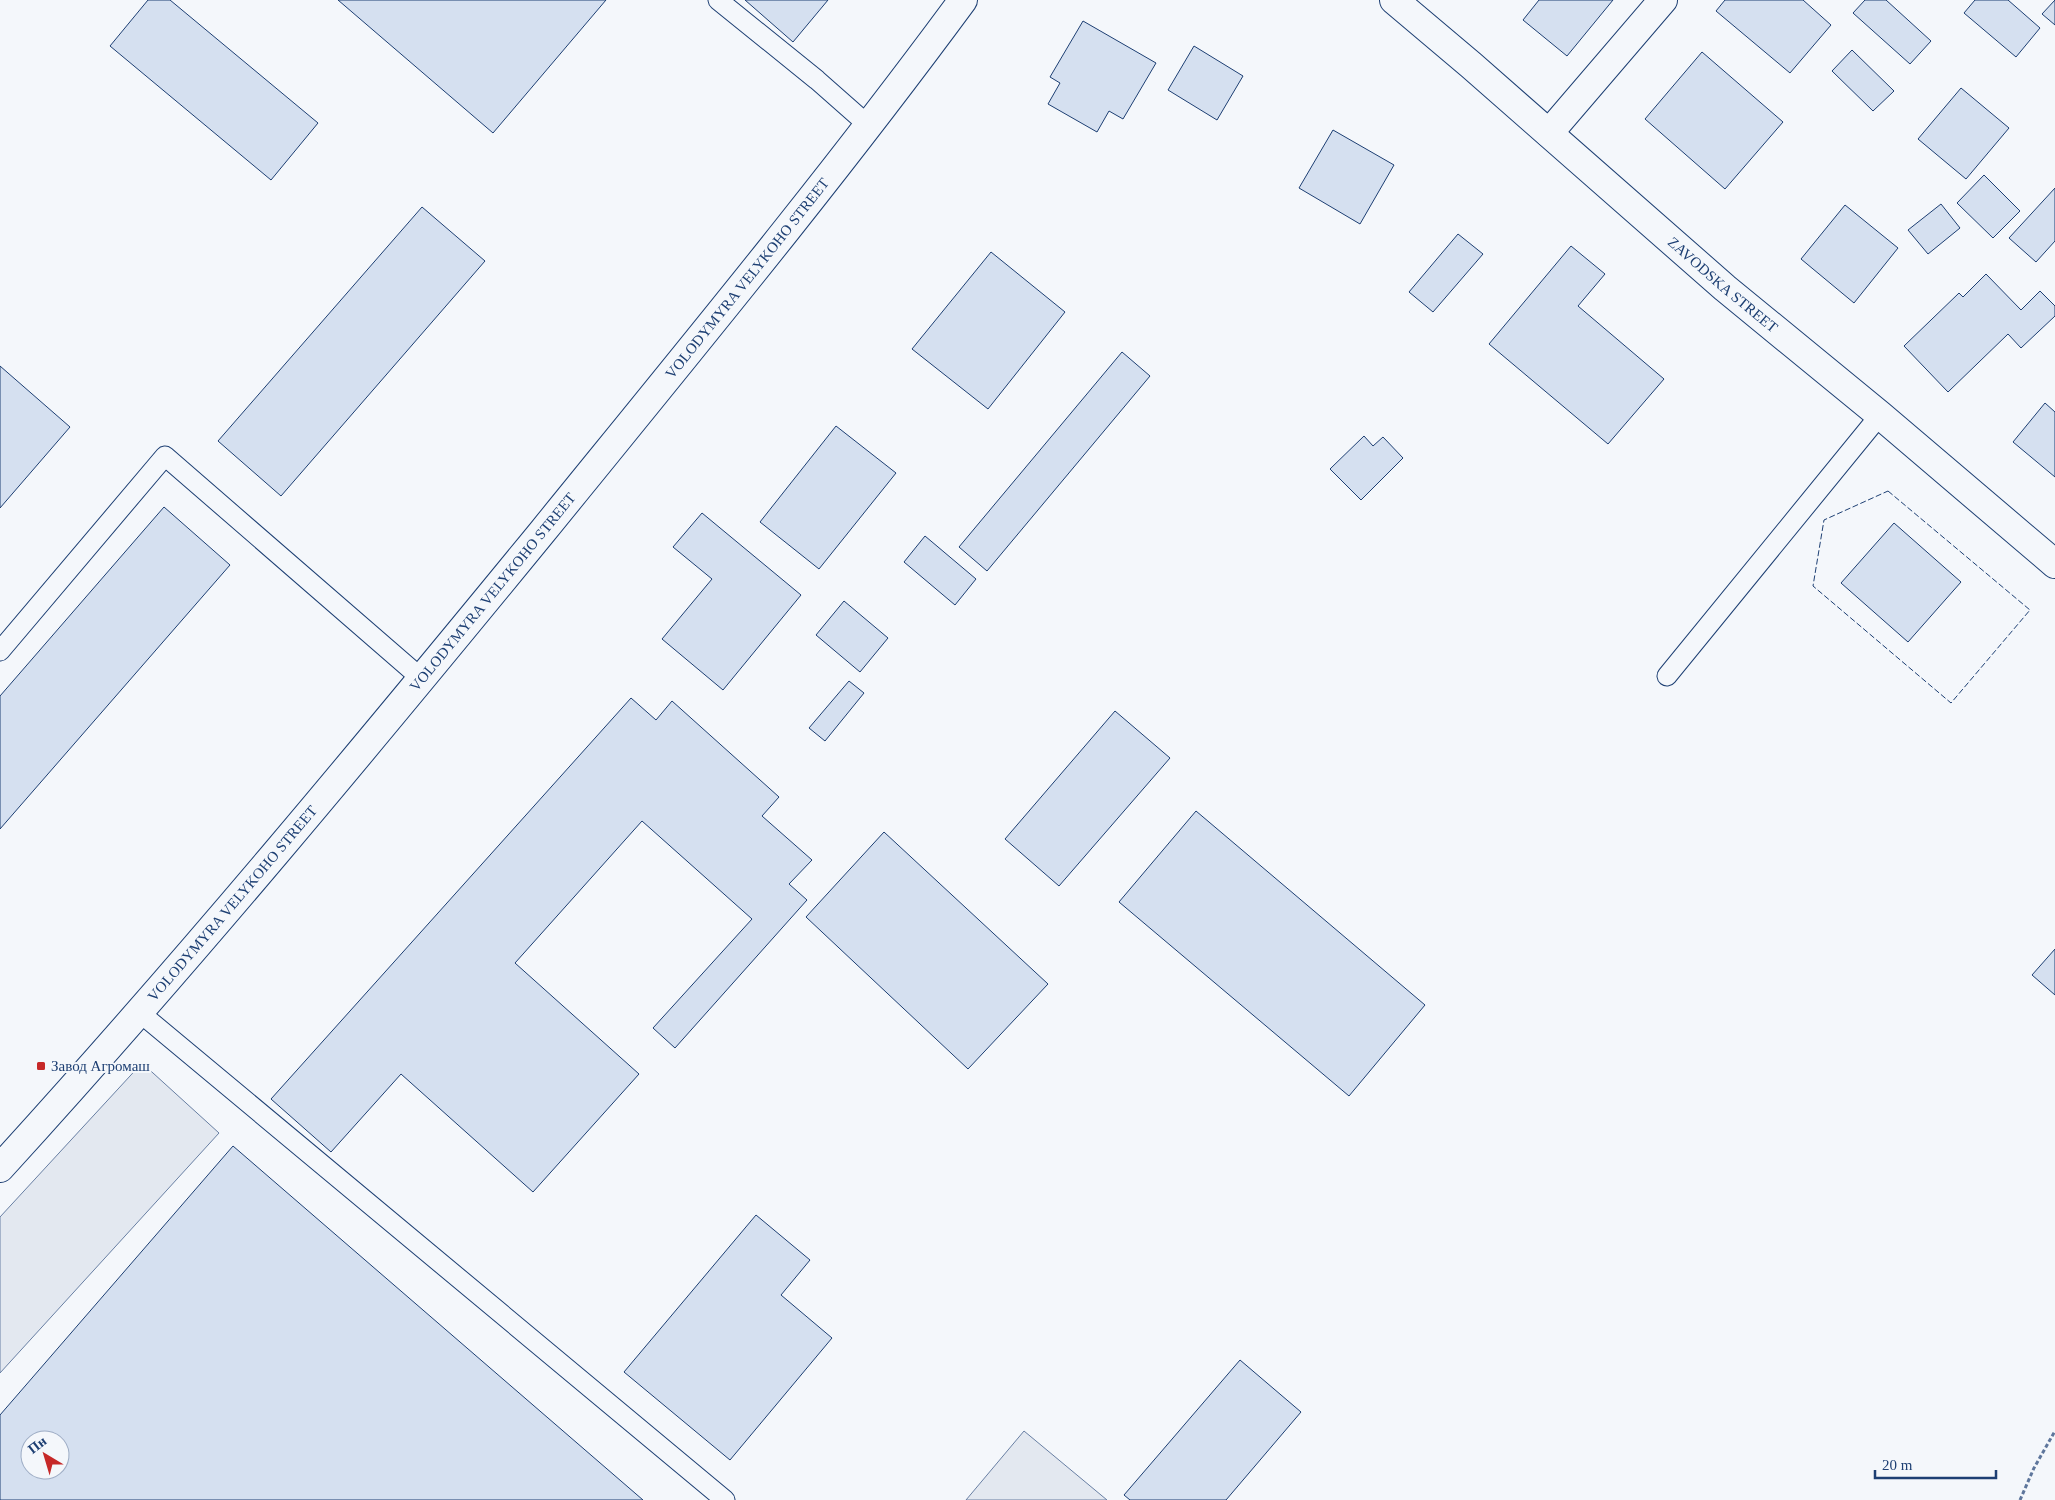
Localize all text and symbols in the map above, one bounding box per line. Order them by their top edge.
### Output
street label: VOLODYMYRA VELYKOHO STREET [662,175,832,382]
street label: ZAVODSKA STREET [1665,234,1781,336]
street label: VOLODYMYRA VELYKOHO STREET [407,490,579,694]
street label: VOLODYMYRA VELYKOHO STREET [144,803,320,1004]
place label: Завод Агромаш [51,1058,150,1074]
marker: Завод Агромаш [35,1060,47,1072]
north arrow [20,1430,70,1480]
text: Пн [25,1433,49,1457]
scale bar [1875,1448,1996,1480]
text: 20 m [1882,1457,1913,1473]

